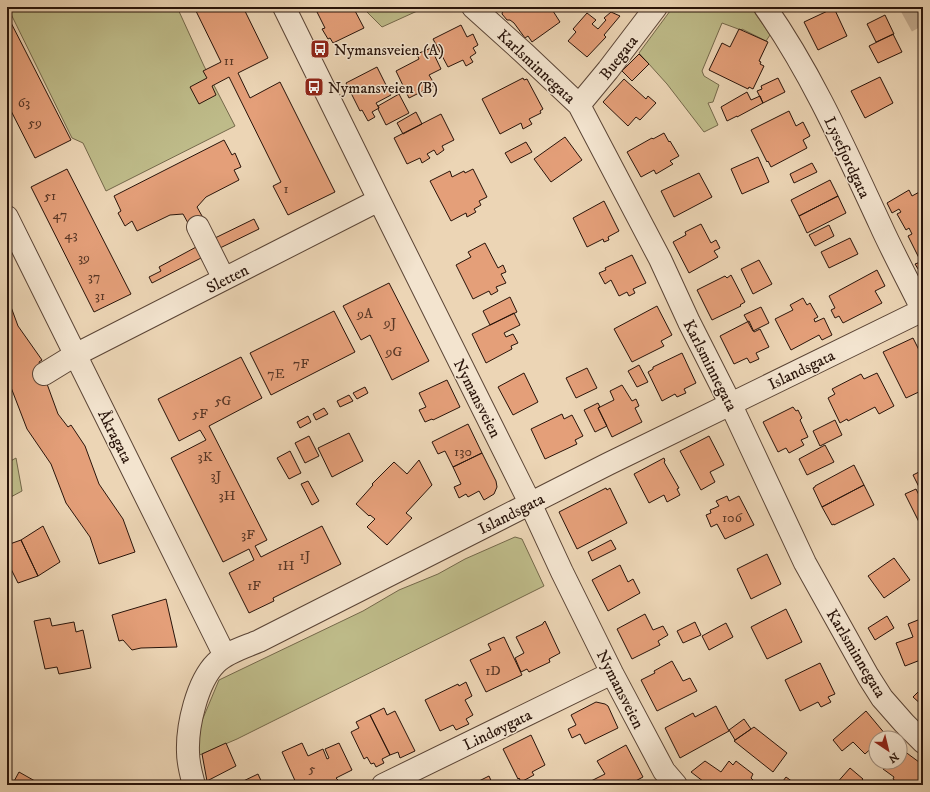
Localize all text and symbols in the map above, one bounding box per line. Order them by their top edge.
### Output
street label: Karlsminnegata [493,25,580,108]
street label: Buegata [595,31,642,84]
bus stop icon: Nymansveien (A) [309,38,331,60]
place label: Nymansveien (A) [334,40,444,60]
house number: 11 [224,52,234,70]
bus stop icon: Nymansveien (B) [303,76,325,98]
place label: Nymansveien (B) [328,78,438,98]
house number: 63 [18,94,30,112]
street label: Lysefjordgata [819,113,875,202]
house number: 59 [28,114,42,132]
house number: 1 [283,180,289,198]
house number: 51 [44,187,56,205]
house number: 47 [53,206,67,224]
house number: 43 [64,226,78,244]
house number: 39 [78,249,90,267]
street label: Sletten [203,259,253,298]
house number: 37 [88,268,100,286]
house number: 31 [95,287,105,305]
house number: 9A [356,305,374,323]
house number: 9J [383,314,397,332]
street label: Karlsminnegata [678,316,742,415]
house number: 9G [385,343,403,361]
street label: Islandsgata [765,345,838,395]
house number: 7F [293,355,309,373]
street label: Nymansveien [449,356,506,442]
house number: 7E [267,365,285,383]
house number: 5G [215,392,232,410]
house number: 5F [192,405,208,423]
street label: Åkragata [93,406,137,467]
house number: 130 [454,443,472,461]
house number: 3K [197,448,213,466]
house number: 3J [211,467,222,485]
house number: 3H [219,487,236,505]
street label: Islandsgata [475,489,548,539]
house number: 106 [722,509,743,527]
house number: 3F [241,526,255,544]
house number: 1J [300,547,311,565]
house number: 1H [278,557,295,575]
house number: 1F [247,577,261,595]
street label: Karlsminnegata [822,606,891,702]
street label: Nymansveien [592,647,649,733]
house number: 1D [485,662,501,680]
street label: Lindøygata [460,705,535,755]
north arrow [868,730,908,770]
text: N [885,749,901,766]
house number: 5 [309,760,316,778]

